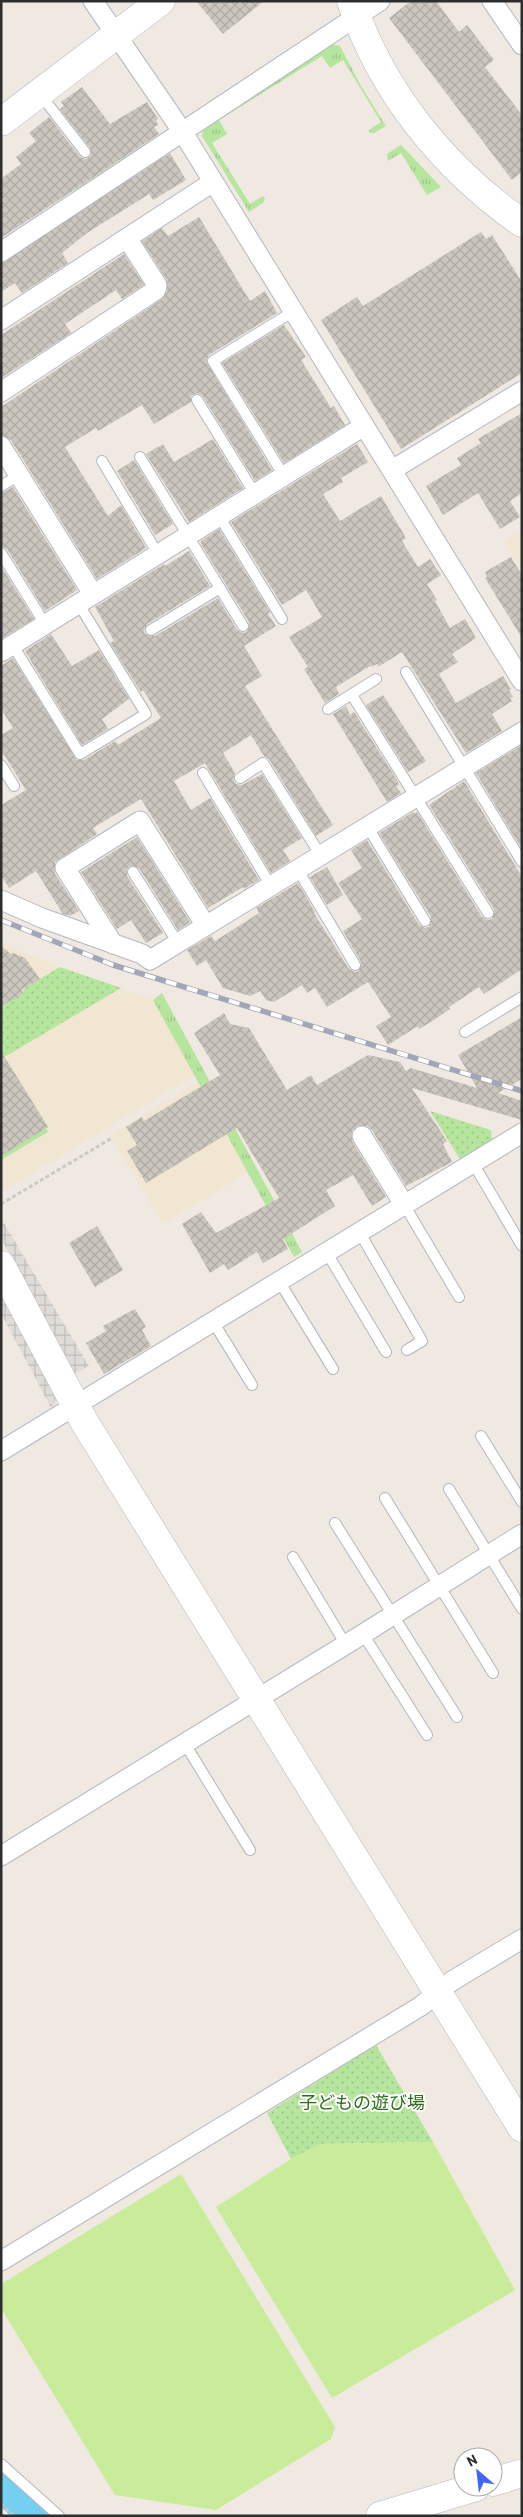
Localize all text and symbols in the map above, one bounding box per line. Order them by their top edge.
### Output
park label: 子どもの遊び場 [299,2091,425,2113]
north arrow [453,2447,503,2497]
text: N [464,2450,480,2470]

